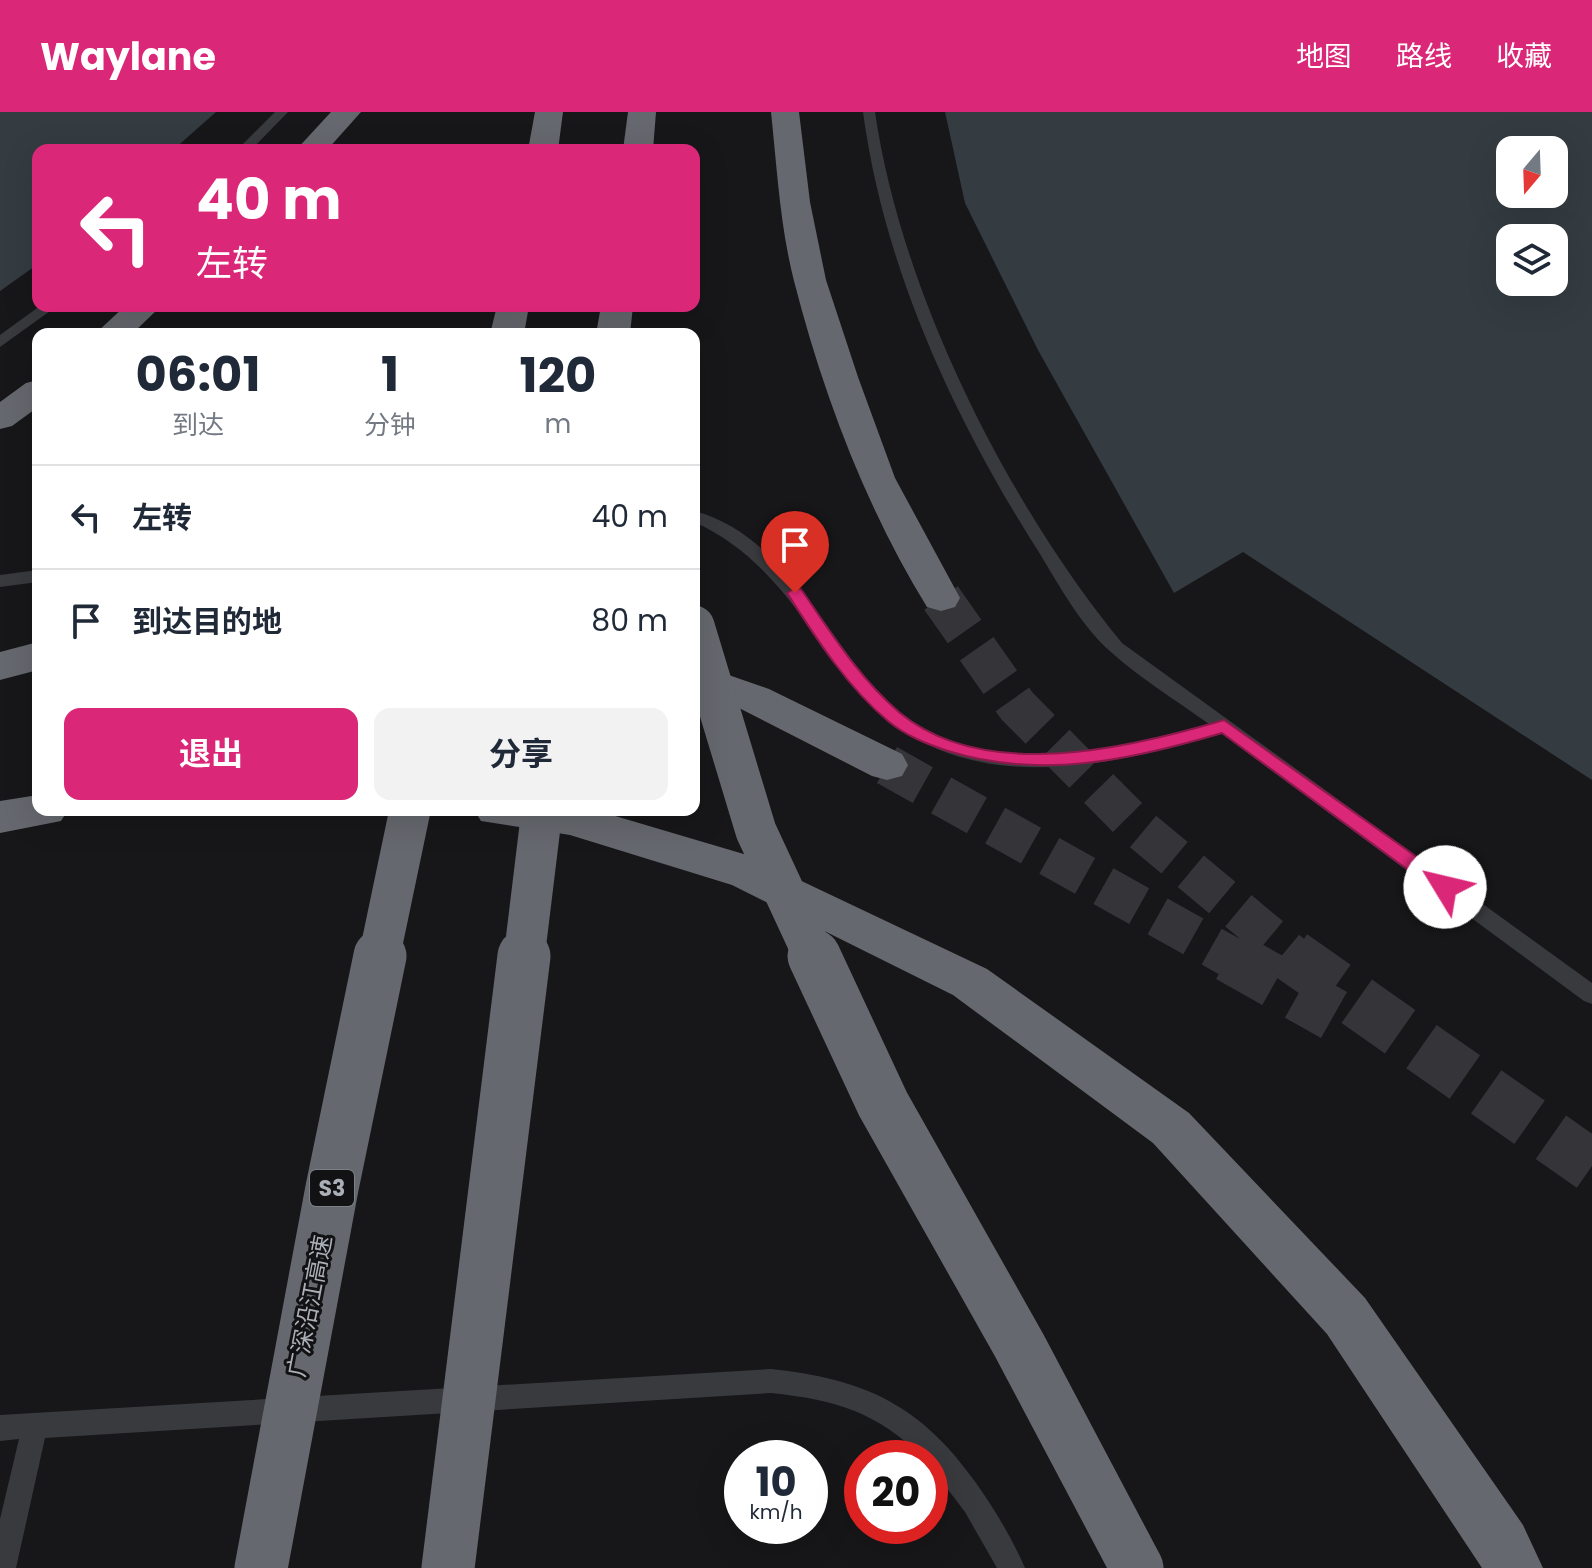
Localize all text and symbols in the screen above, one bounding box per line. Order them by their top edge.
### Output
text: Waylane [40,30,216,83]
text: 地图 [1296,37,1352,76]
text: 路线 [1396,37,1452,76]
text: 收藏 [1496,37,1552,76]
north arrow [1496,136,1568,208]
map controls [1496,136,1568,296]
text: 40 m [196,160,342,239]
icon: left [64,176,168,280]
button: layers [1496,224,1568,296]
text: 左转 [196,238,268,289]
text: 06:01 [136,341,260,408]
text: 1 [381,341,399,408]
text: 120 [520,342,596,409]
text: m [545,406,571,442]
text: 到达 [172,407,224,443]
text: 分钟 [364,407,416,443]
icon: left [64,495,108,539]
text: 40 m [591,495,668,538]
text: 左转 [132,496,192,539]
pin [761,511,829,593]
icon: arrive [773,523,817,567]
icon: arrive [64,599,108,643]
text: 80 m [591,599,668,642]
text: 到达目的地 [132,600,282,643]
button: 退出 [64,708,358,800]
button: 分享 [374,708,668,800]
position arrow [1403,845,1487,929]
road number: S3 [310,1170,354,1206]
street label: 广深沿江高速 [280,1232,339,1380]
speed limit sign: 20 [844,1440,948,1544]
text: 10 [755,1454,797,1510]
text: km/h [749,1498,803,1526]

